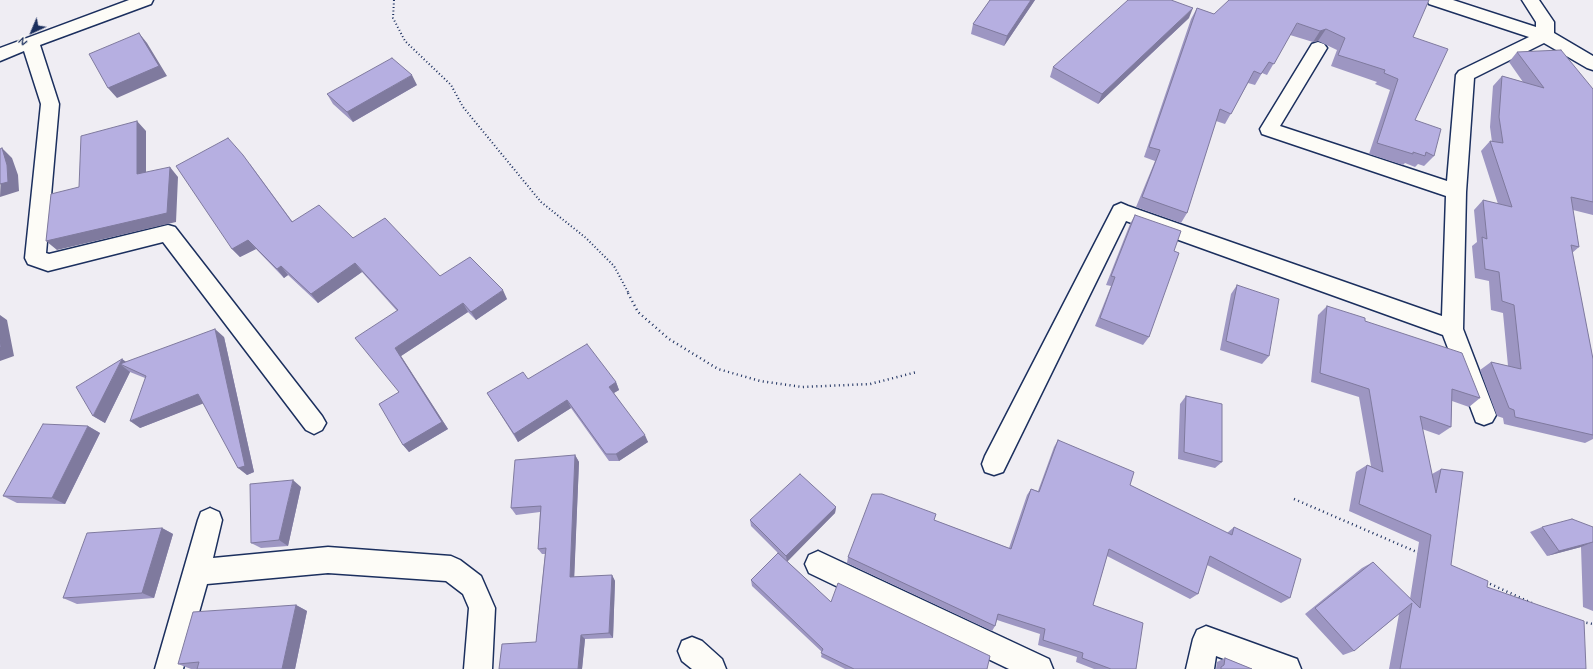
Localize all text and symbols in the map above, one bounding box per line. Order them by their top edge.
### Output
north arrow [12,12,52,52]
text: N [16,33,31,48]

